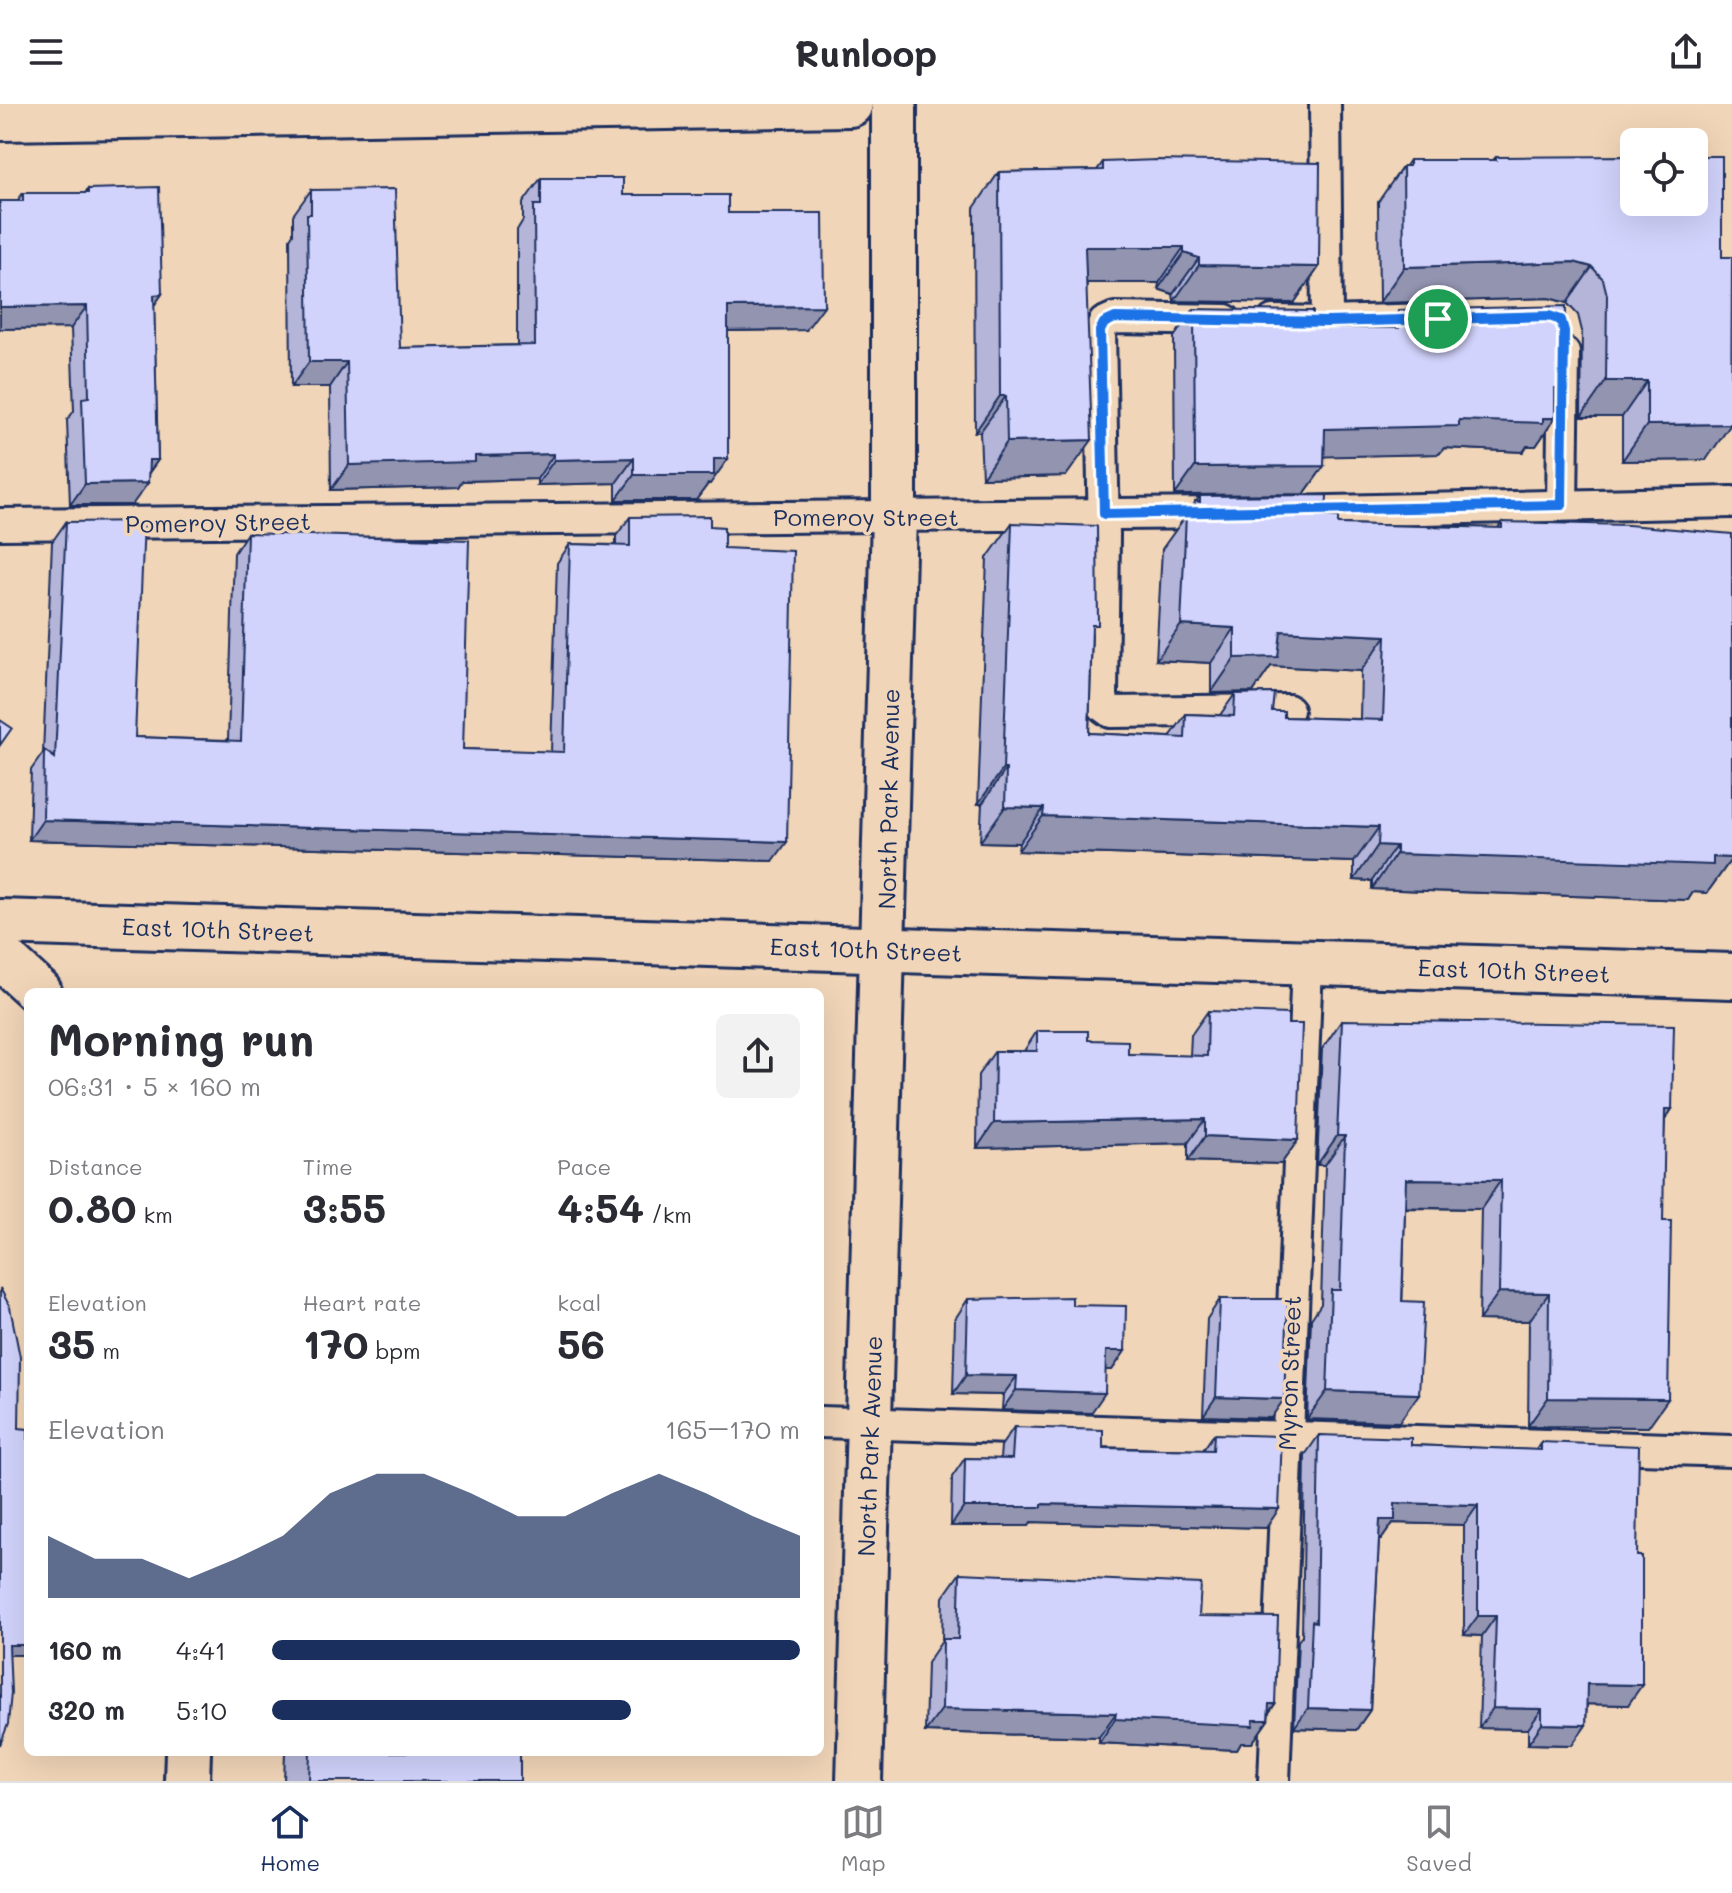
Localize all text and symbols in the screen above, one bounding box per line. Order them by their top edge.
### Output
text: Runloop [795,29,937,76]
icon: menu [24,30,68,74]
icon: share [1664,30,1708,74]
map controls [1620,128,1708,216]
button: locate [1620,128,1708,216]
pin [1404,285,1472,353]
icon: arrive [1416,297,1460,341]
street label: Pomeroy Street [773,501,959,532]
street label: Pomeroy Street [125,505,311,539]
street label: North Park Avenue [871,688,905,910]
street label: East 10th Street [121,910,315,948]
street label: East 10th Street [769,930,963,968]
street label: East 10th Street [1417,951,1611,989]
text: Morning run [48,1010,314,1067]
button: share [716,1014,800,1098]
text: 06:31 · 5 × 160 m [48,1069,261,1103]
text: Distance [48,1152,143,1181]
text: Time [303,1152,353,1181]
text: Pace [557,1152,611,1181]
text: 0.80 [48,1181,137,1233]
text: 3:55 [303,1181,386,1233]
text: 4:54 [557,1181,644,1233]
text: km [137,1200,173,1229]
text: /km [644,1200,692,1229]
text: Elevation [48,1288,147,1317]
text: Heart rate [303,1288,421,1317]
text: kcal [557,1288,601,1317]
street label: Myron Street [1271,1295,1307,1451]
text: 35 [48,1317,95,1369]
text: 170 [303,1317,368,1369]
text: 56 [557,1317,605,1369]
street label: North Park Avenue [850,1335,888,1557]
text: m [95,1336,120,1365]
text: bpm [368,1336,421,1365]
text: Elevation [48,1412,165,1446]
text: 165–170 m [665,1412,800,1446]
text: 160 m [48,1633,122,1667]
text: 4:41 [176,1633,226,1667]
text: 320 m [48,1693,125,1727]
text: 5:10 [176,1693,227,1727]
tab: Home [260,1800,320,1877]
tab: Map [841,1800,886,1877]
tab: Saved [1406,1800,1472,1877]

